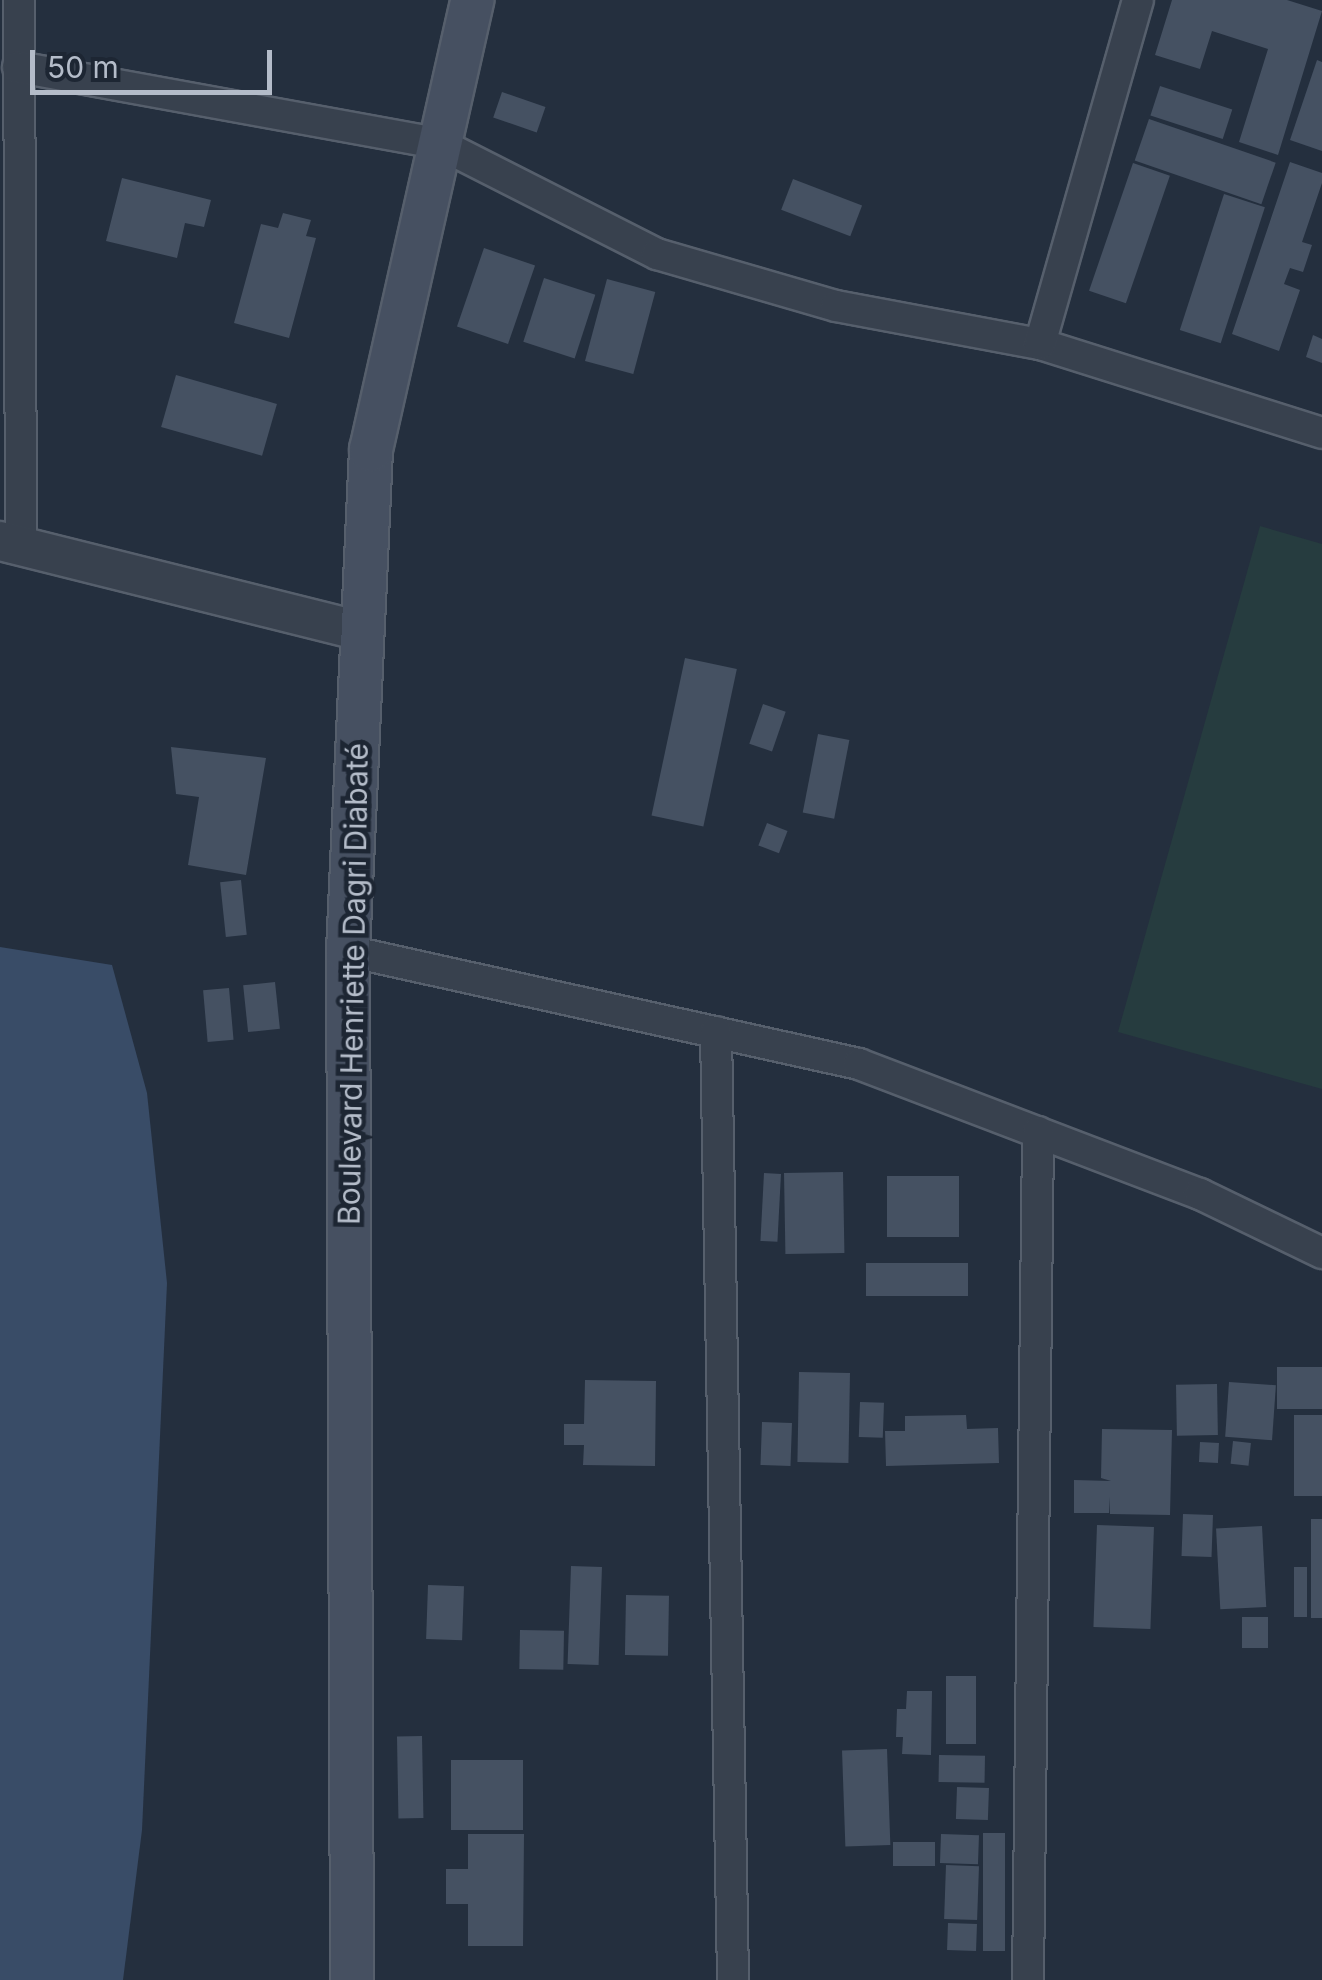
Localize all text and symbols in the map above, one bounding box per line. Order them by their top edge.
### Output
scale bar [35,30,278,92]
text: 50 m [47,49,119,85]
street label: Boulevard Henriette Dagri Diabaté [331,743,375,1225]

